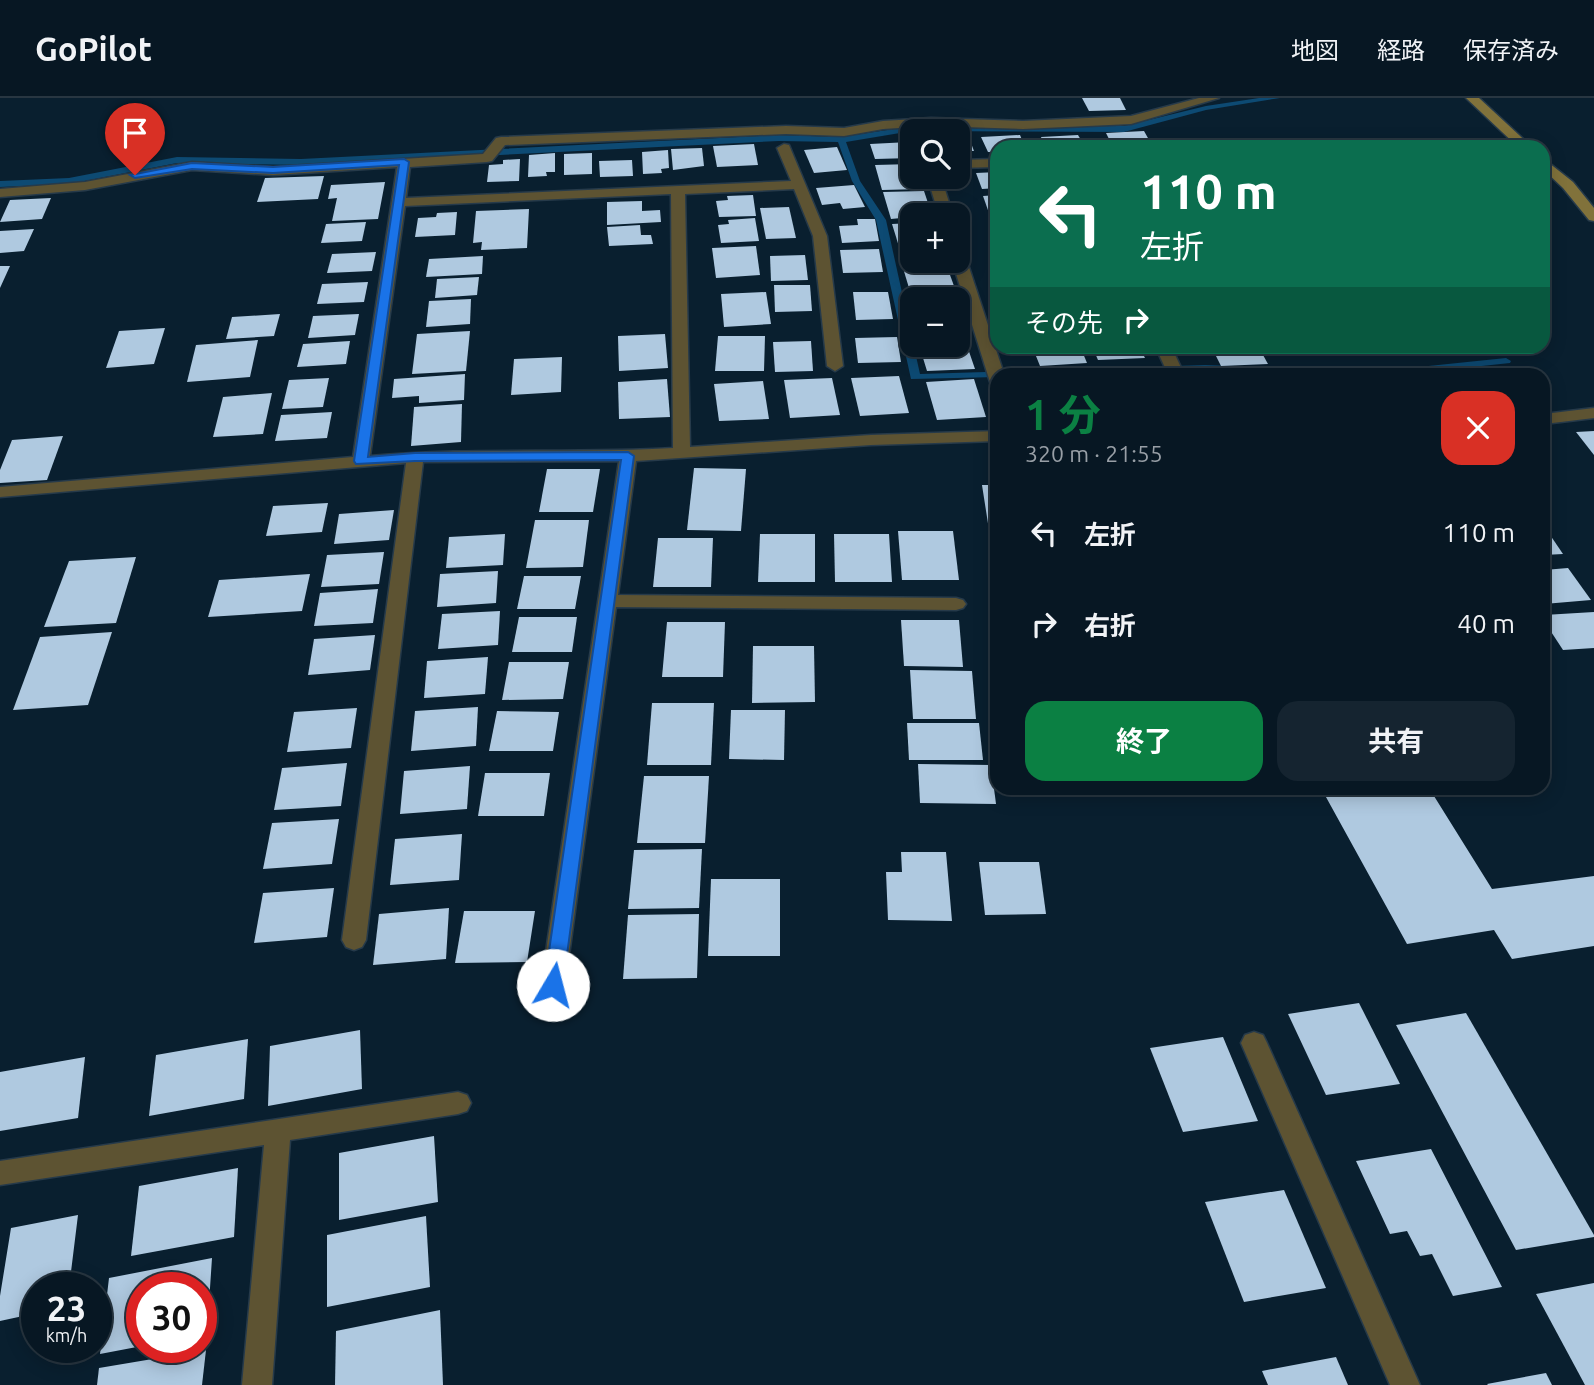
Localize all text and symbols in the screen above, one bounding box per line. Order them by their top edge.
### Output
text: GoPilot [35,30,152,67]
text: 地図 [1291,37,1339,64]
text: 経路 [1377,37,1425,64]
text: 保存済み [1463,37,1559,64]
pin [105,103,165,175]
icon: arrive [116,114,154,152]
map controls [900,119,970,357]
button: search [900,119,970,189]
text: 110 m [1140,163,1277,218]
icon: left [1025,168,1116,259]
button: + [900,203,970,273]
text: 左折 [1140,228,1204,264]
button: − [900,287,970,357]
icon: right [1117,301,1155,339]
text: その先 [1025,308,1103,337]
text: 1 分 [1025,391,1101,438]
button: close [1441,391,1515,465]
text: 320 m · 21:55 [1025,441,1163,466]
icon: left [1025,514,1063,552]
text: 110 m [1443,518,1515,547]
text: 左折 [1084,520,1136,549]
icon: right [1025,605,1063,643]
text: 40 m [1457,609,1515,638]
text: 右折 [1084,611,1136,640]
button: 終了 [1025,701,1263,781]
button: 共有 [1277,701,1515,781]
position arrow [516,948,590,1022]
speed limit sign: 30 [126,1272,217,1363]
text: 23 [47,1288,86,1328]
text: km/h [46,1325,87,1345]

